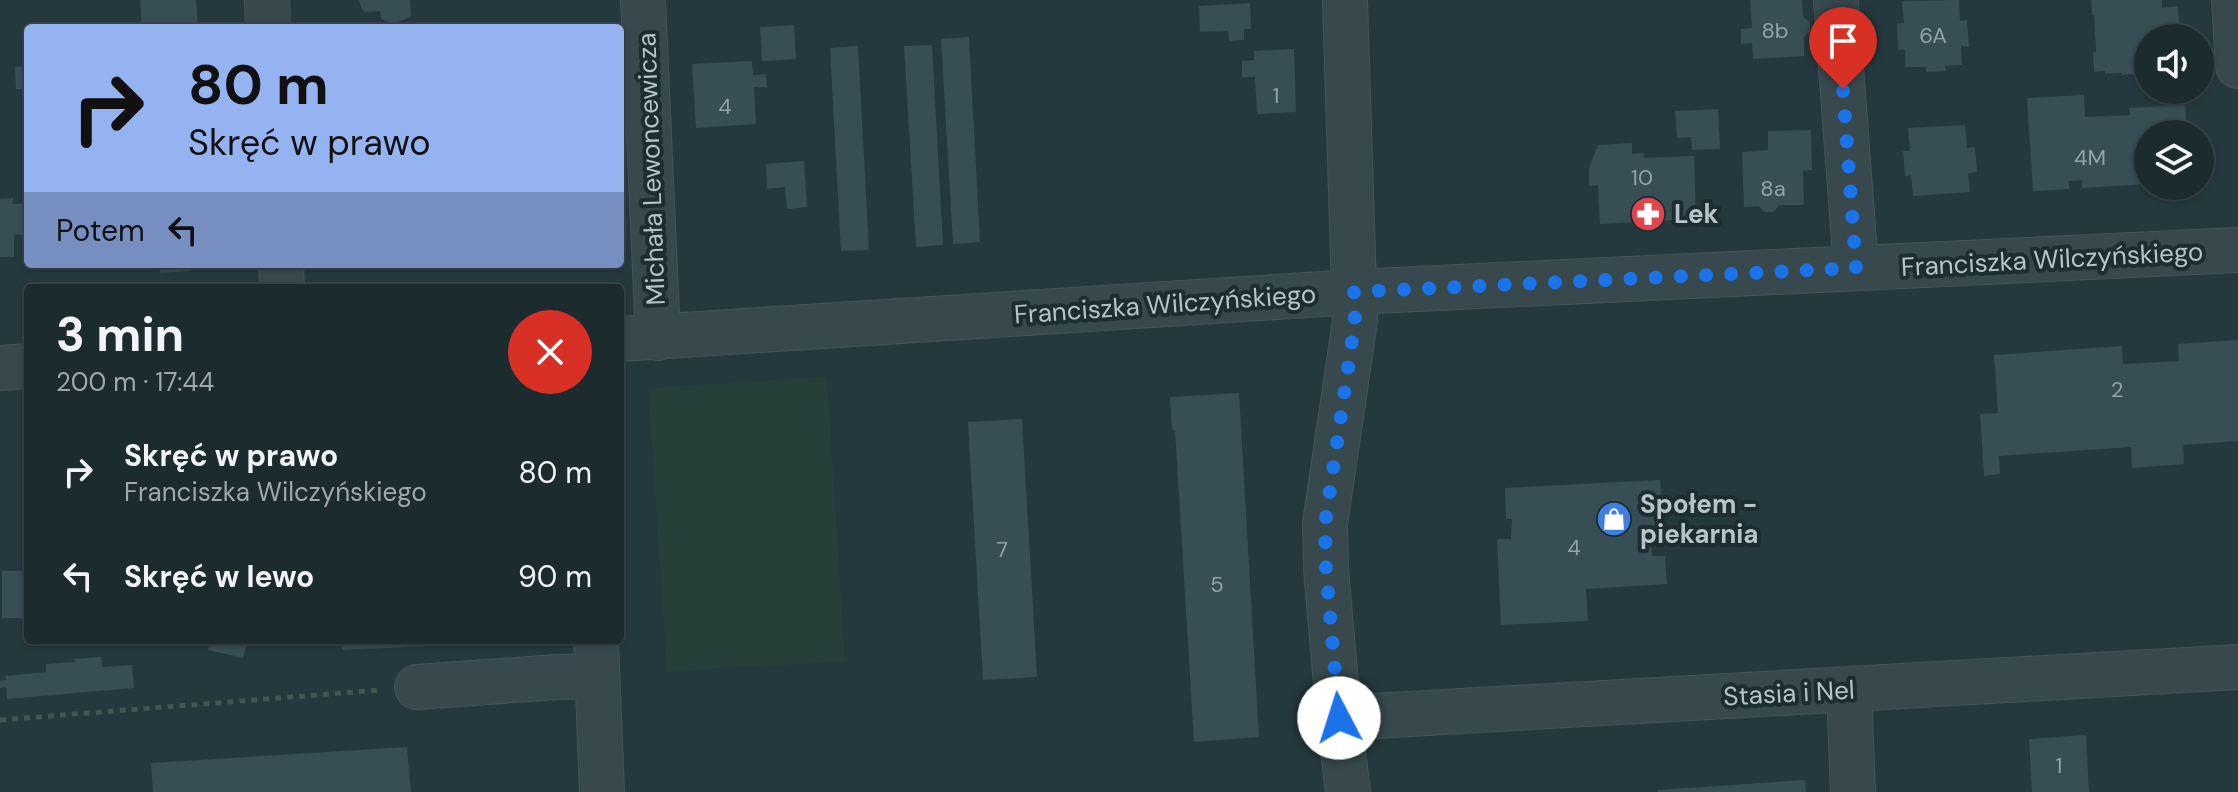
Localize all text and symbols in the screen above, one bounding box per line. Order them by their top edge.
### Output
pin [1809,7,1877,89]
house number: 8b [1761,16,1789,45]
icon: arrive [1821,19,1865,63]
house number: 6A [1919,21,1947,50]
map controls [2134,24,2214,200]
button: sound [2134,24,2214,104]
street label: Michała Lewoncewicza [629,32,673,306]
text: 80 m [188,48,329,121]
icon: right [56,56,160,160]
house number: 1 [1273,81,1279,110]
house number: 4 [718,92,732,121]
text: Skręć w prawo [188,119,431,166]
button: layers [2134,120,2214,200]
house number: 4M [2074,143,2106,172]
house number: 10 [1631,163,1653,192]
house number: 8a [1760,174,1786,203]
pharmacy icon: Lek [1629,195,1667,233]
place label: Lek [1674,197,1719,231]
icon: left [161,208,205,252]
text: Potem [56,211,145,250]
street label: Franciszka Wilczyńskiego [1900,234,2204,284]
street label: Franciszka Wilczyńskiego [1013,276,1317,332]
text: 3 min [56,303,184,366]
button: close [508,310,592,394]
text: 200 m · 17:44 [56,365,214,399]
house number: 2 [2111,375,2123,404]
text: Skręć w prawo [124,436,338,475]
icon: right [56,450,100,494]
text: 80 m [519,453,592,492]
text: Franciszka Wilczyńskiego [124,475,427,509]
place label: Społem - piekarnia [1640,487,1759,551]
shop icon: Społem - piekarnia [1595,500,1633,538]
house number: 4 [1567,533,1581,562]
house number: 7 [996,535,1008,564]
icon: left [56,554,100,598]
text: Skręć w lewo [124,557,314,596]
text: 90 m [518,557,592,596]
house number: 5 [1210,570,1224,599]
street label: Stasia i Nel [1722,673,1856,713]
position arrow [1297,676,1381,760]
house number: 1 [2056,751,2062,780]

